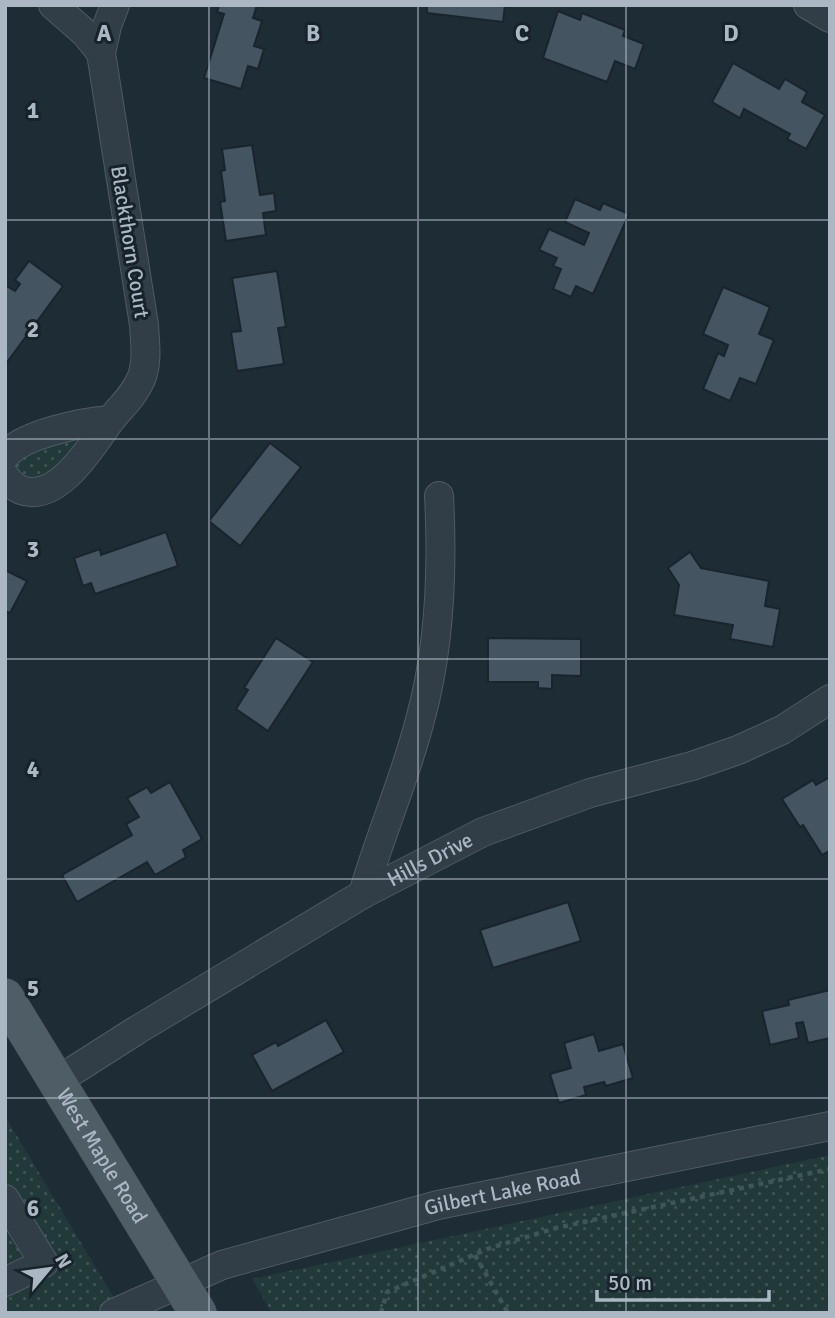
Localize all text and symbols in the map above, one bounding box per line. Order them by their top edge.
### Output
text: A [97,19,112,48]
text: B [306,19,320,48]
text: C [515,19,529,48]
text: D [723,19,739,48]
text: 1 [27,96,39,125]
street label: Blackthorn Court [105,164,155,320]
text: 2 [27,315,39,344]
text: 3 [27,535,39,564]
text: 4 [27,755,39,784]
street label: Hills Drive [383,827,477,892]
text: 5 [27,974,39,1003]
street label: West Maple Road [51,1083,153,1228]
street label: Gilbert Lake Road [421,1164,583,1221]
text: 6 [27,1194,39,1223]
north arrow [14,1234,84,1304]
text: N [49,1250,77,1273]
scale bar [597,1258,768,1302]
text: 50 m [608,1270,652,1296]

